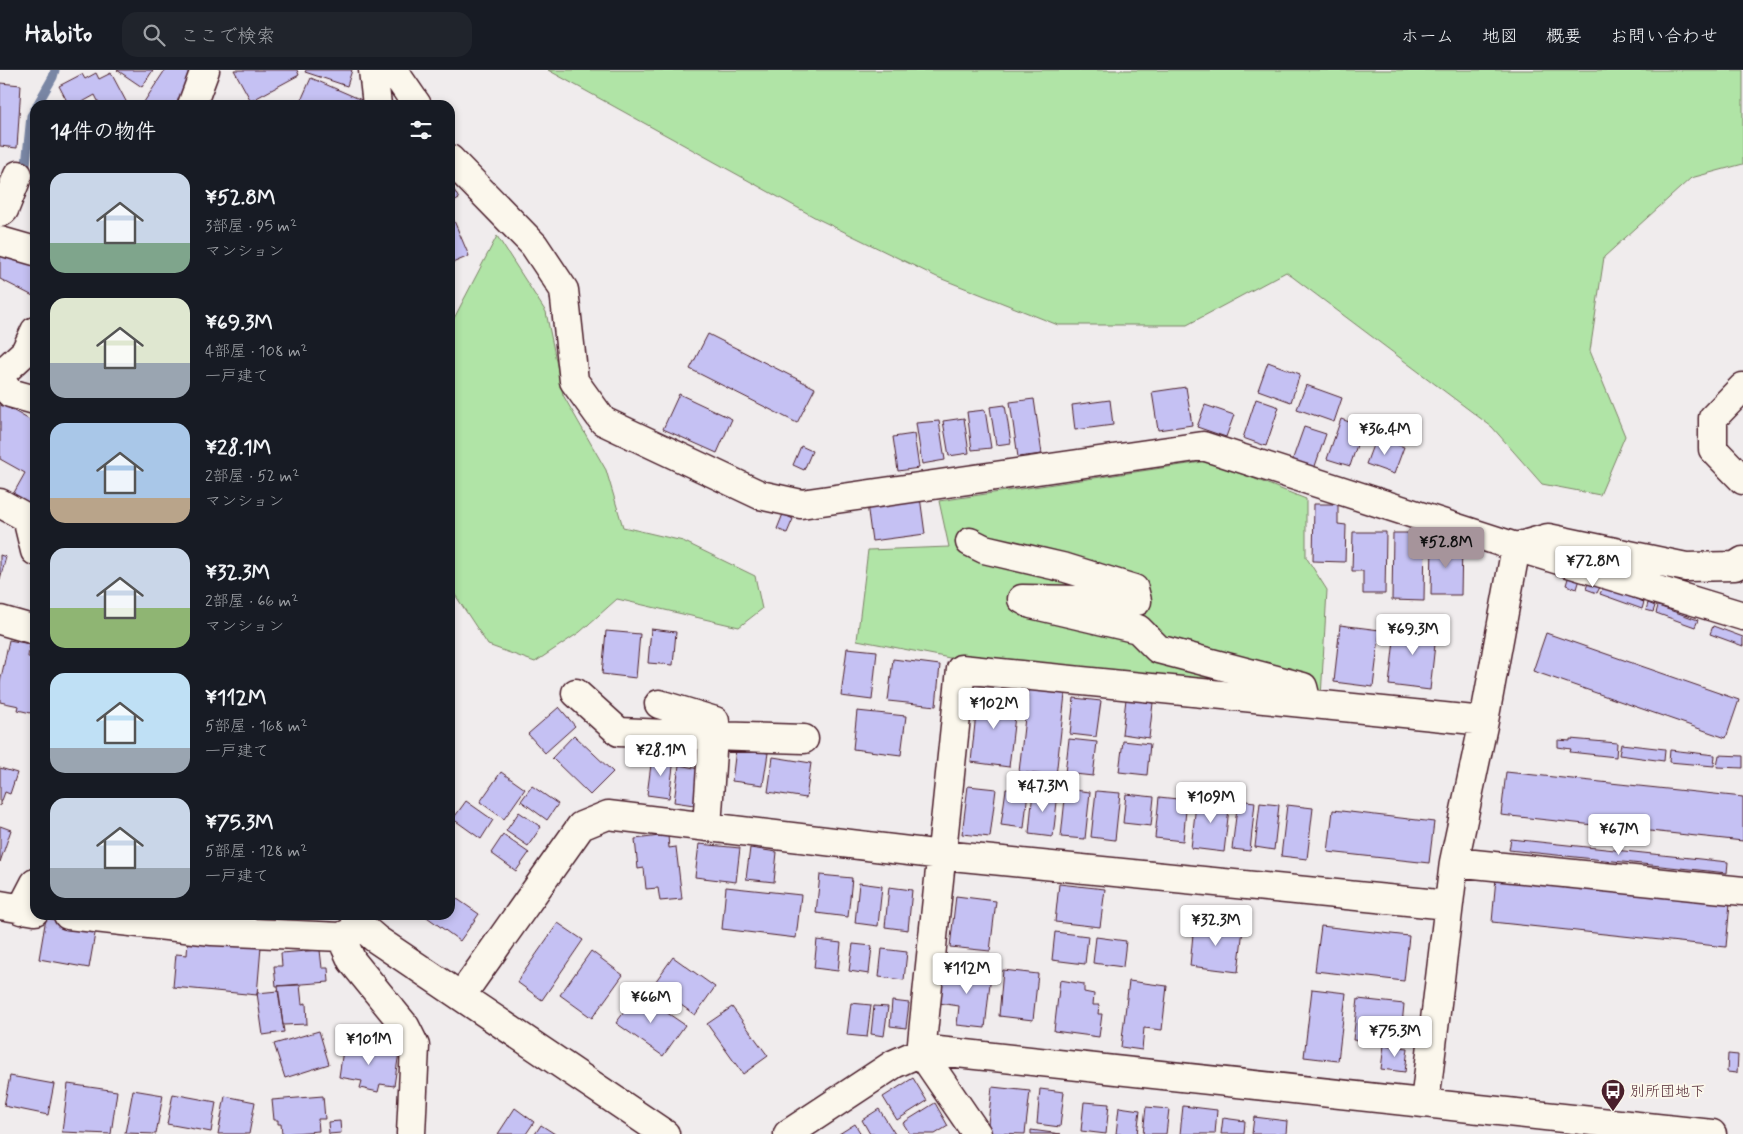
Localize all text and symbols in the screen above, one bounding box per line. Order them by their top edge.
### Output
search box [122,12,472,57]
text: Habito [25,19,92,50]
icon: search [140,21,168,49]
text: ここで検索 [180,24,275,49]
text: ホーム [1401,25,1454,49]
text: 地図 [1482,25,1518,49]
text: 概要 [1546,25,1582,49]
text: お問い合わせ [1610,25,1718,49]
icon: filters [407,116,435,144]
text: 14件の物件 [50,118,156,146]
text: ¥52.8M [205,184,275,212]
icon: home [90,193,150,253]
text: 3部屋 · 95 m² [205,216,297,237]
text: マンション [205,241,284,262]
text: ¥69.3M [205,309,273,337]
icon: home [90,318,150,378]
text: 4部屋 · 108 m² [205,341,308,362]
text: 一戸建て [205,366,269,387]
pin: ¥36.4M [1344,414,1426,456]
text: ¥36.4M [1359,419,1411,440]
text: ¥28.1M [205,434,271,462]
icon: home [90,443,150,503]
text: 2部屋 · 52 m² [205,466,299,487]
text: マンション [205,491,284,512]
pin: ¥52.8M [1405,526,1487,569]
text: ¥52.8M [1419,532,1473,553]
pin: ¥72.8M [1552,546,1634,588]
text: ¥72.8M [1566,551,1620,572]
text: ¥32.3M [205,559,270,587]
icon: home [90,568,150,628]
text: 2部屋 · 66 m² [205,591,298,612]
pin: ¥69.3M [1372,614,1454,656]
text: マンション [205,616,284,637]
text: ¥69.3M [1387,619,1439,640]
text: ¥112M [205,684,266,712]
pin: ¥102M [959,688,1029,730]
icon: home [90,693,150,753]
text: ¥102M [969,693,1019,714]
text: 5部屋 · 168 m² [205,716,308,737]
pin: ¥28.1M [620,734,702,777]
text: ¥28.1M [636,740,686,761]
text: 一戸建て [205,741,269,762]
pin: ¥47.3M [1002,770,1084,813]
text: ¥47.3M [1017,776,1069,797]
pin: ¥109M [1176,782,1246,824]
text: ¥109M [1187,787,1235,808]
text: ¥75.3M [205,809,273,837]
pin: ¥67M [1589,814,1649,856]
icon: home [90,818,150,878]
text: ¥67M [1599,819,1639,840]
text: 5部屋 · 128 m² [205,841,307,862]
text: 一戸建て [205,866,269,887]
pin: ¥32.3M [1175,904,1257,947]
text: ¥32.3M [1191,910,1241,931]
pin: ¥112M [932,952,1002,995]
text: ¥112M [944,958,990,979]
pin: ¥66M [621,982,681,1024]
text: ¥66M [631,987,671,1008]
pin: ¥75.3M [1354,1016,1436,1058]
text: ¥75.3M [1369,1021,1421,1042]
pin: ¥101M [334,1024,404,1066]
text: ¥101M [346,1029,392,1050]
bus stop icon: 別所団地下 [1600,1078,1626,1112]
place label: 別所団地下 [1630,1082,1705,1102]

